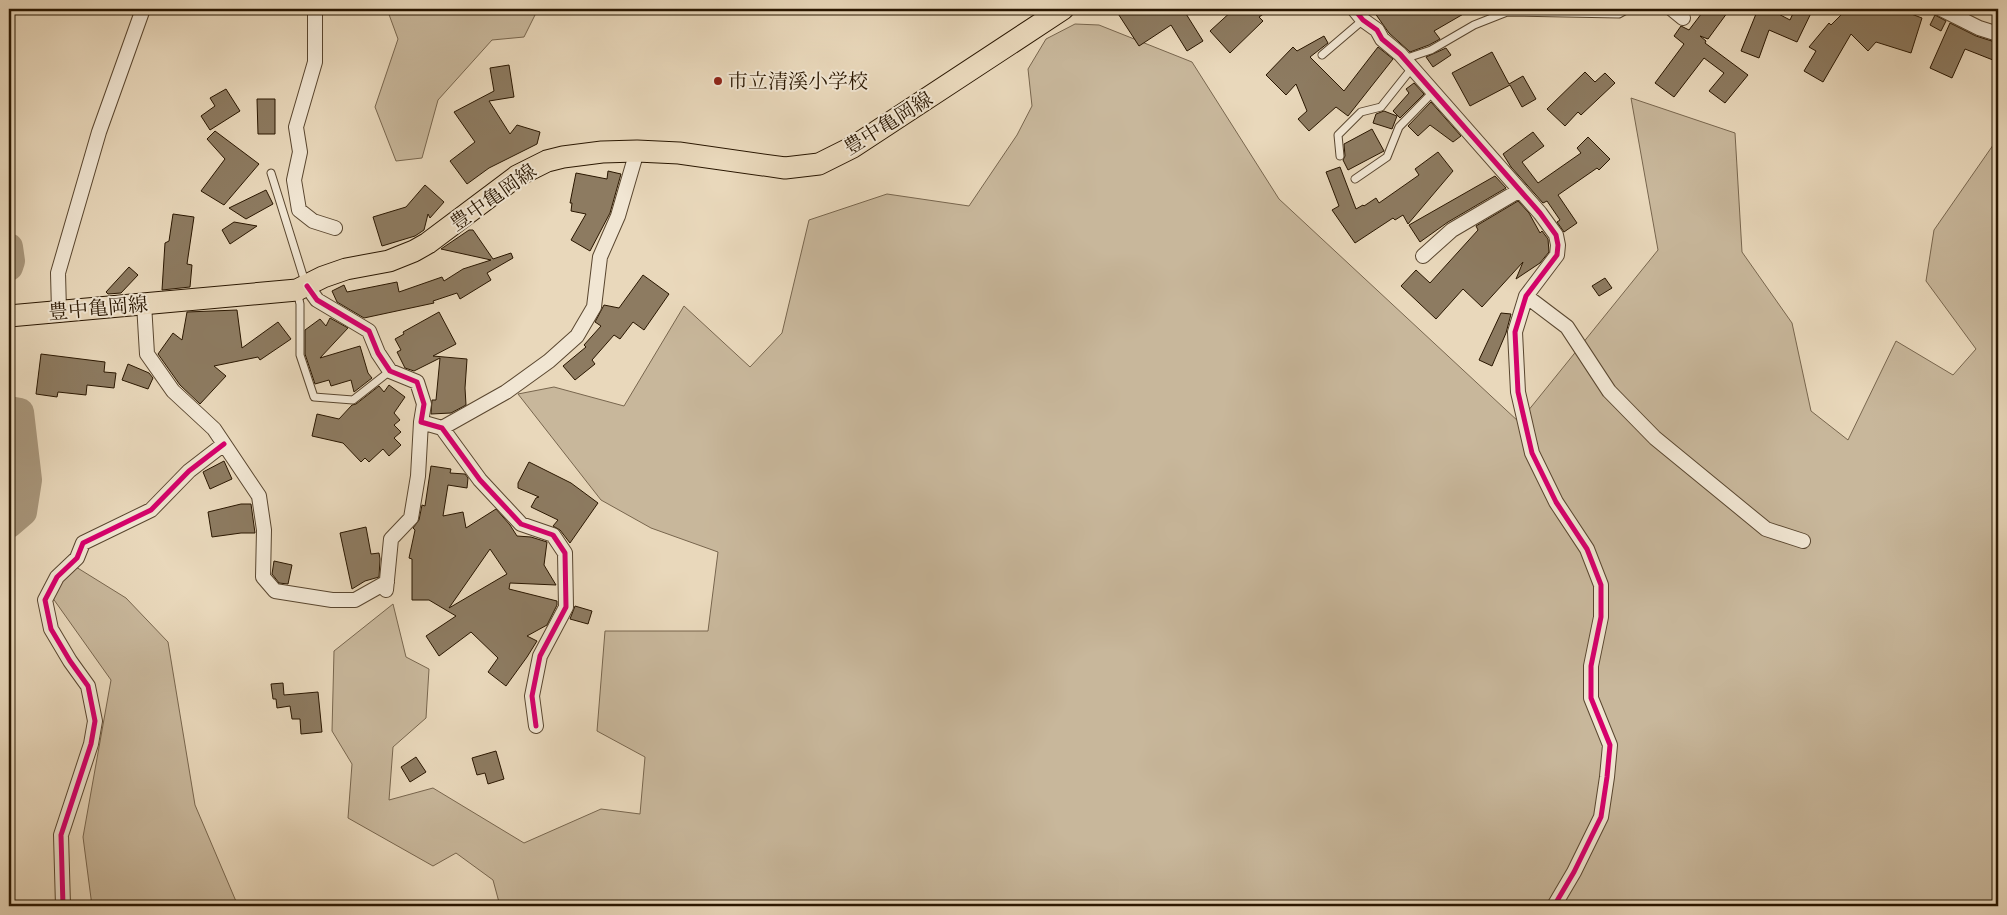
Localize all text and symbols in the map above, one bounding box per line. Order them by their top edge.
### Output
place label: 市立清溪小学校 [728,71,868,93]
marker: 市立清溪小学校 [712,75,724,87]
street label: 豊中亀岡線 [840,88,937,160]
street label: 豊中亀岡線 [446,160,541,236]
street label: 豊中亀岡線 [47,294,149,324]

